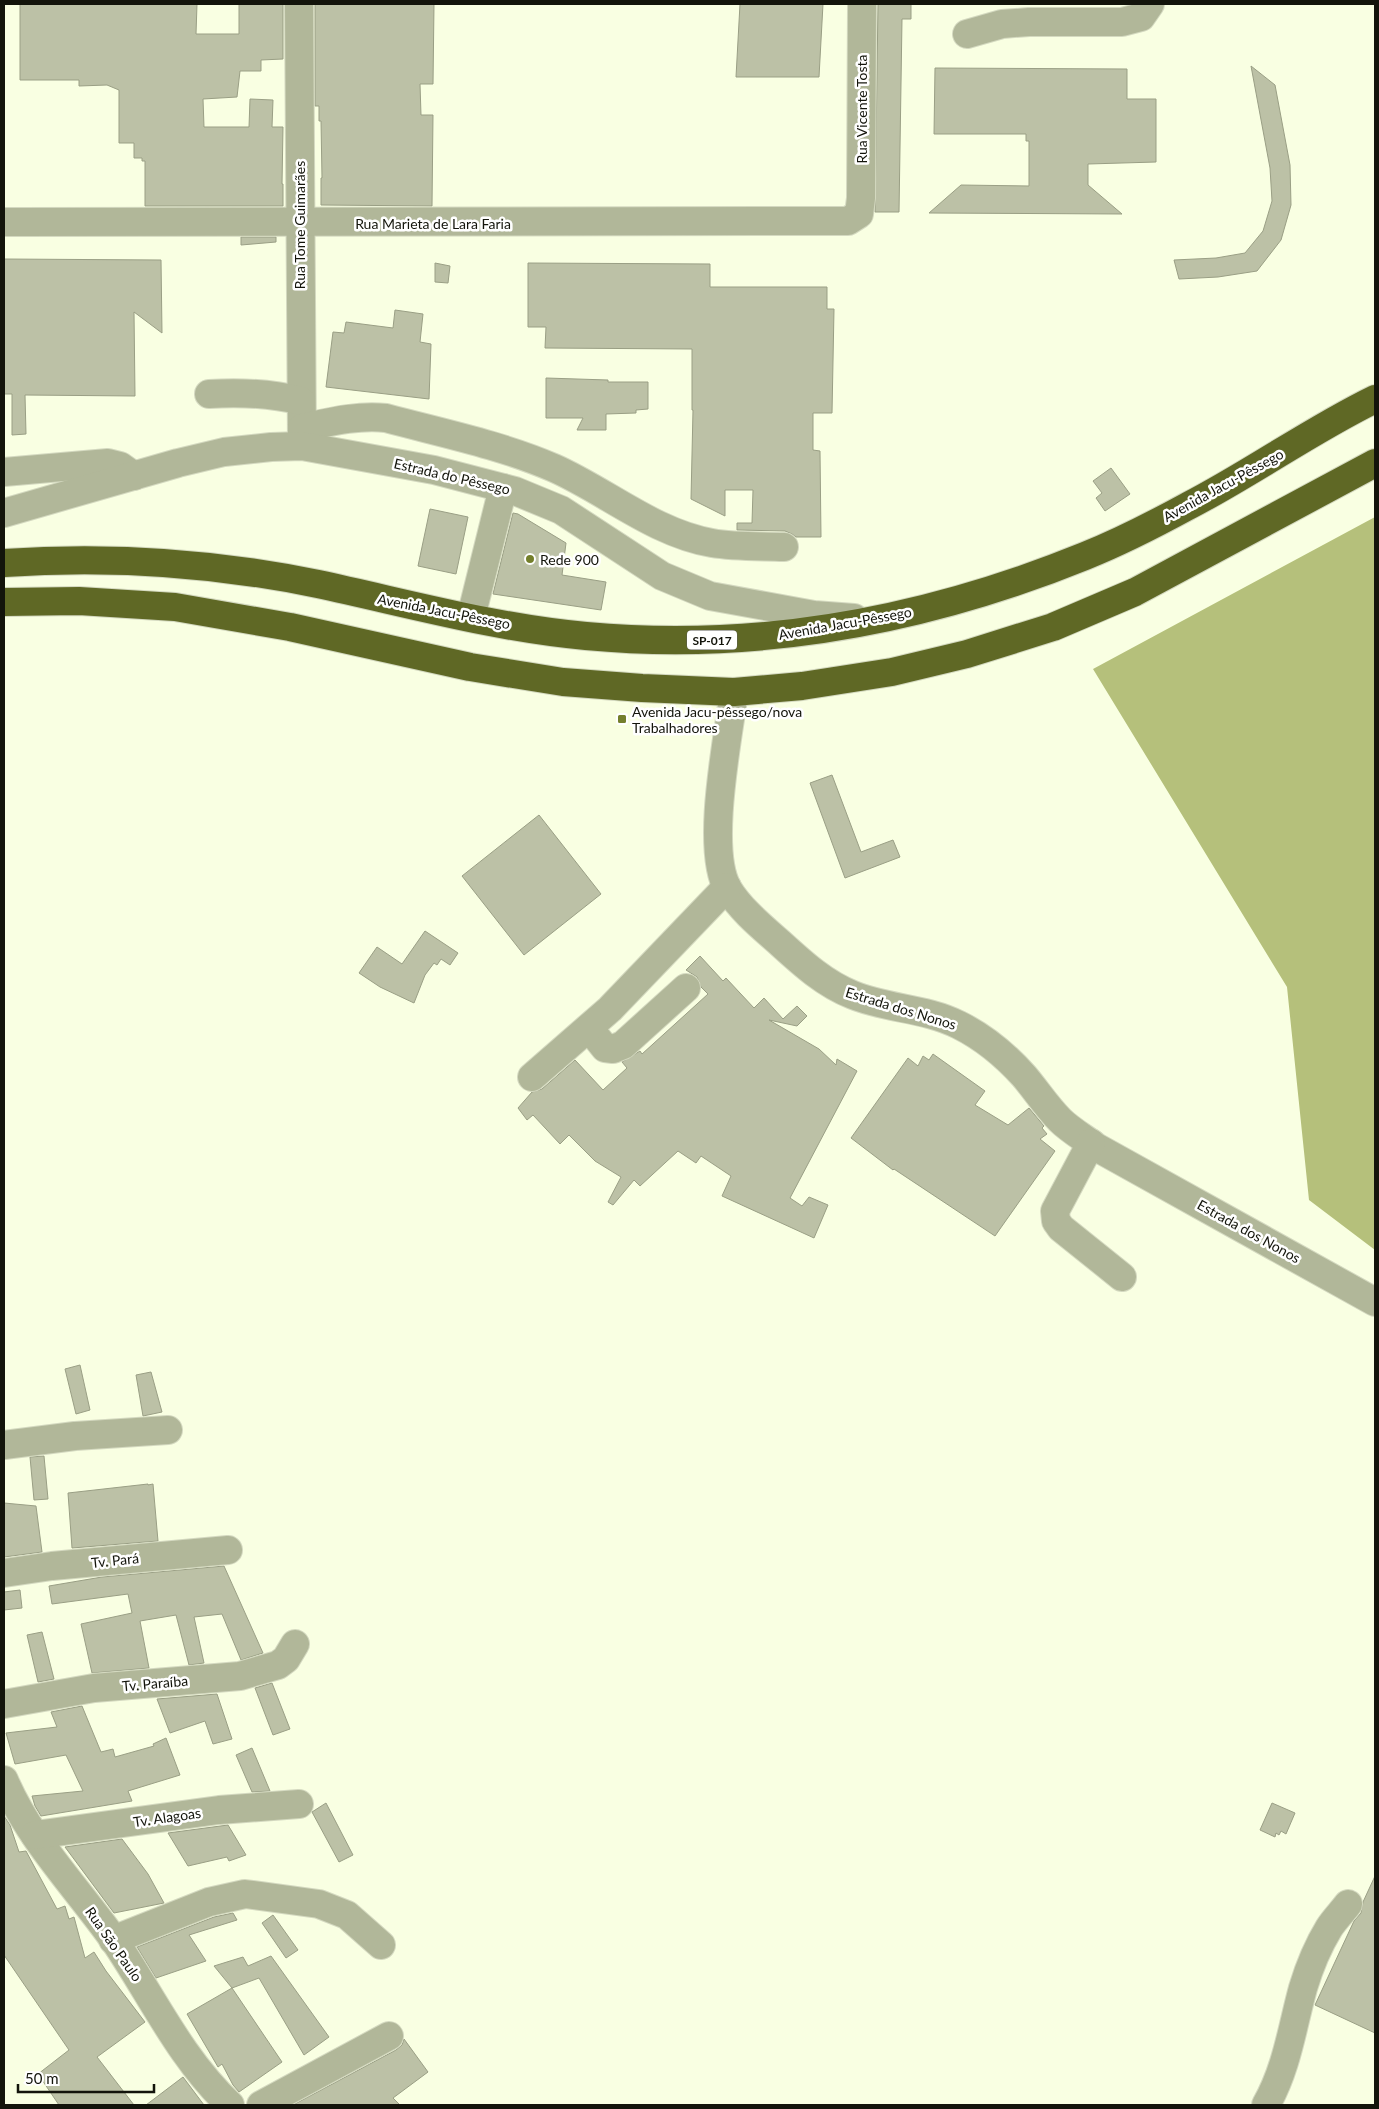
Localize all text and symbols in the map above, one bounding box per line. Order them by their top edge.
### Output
street label: Rua Vicente Tosta [853,55,870,163]
street label: Rua Tome Guimarães [291,161,308,289]
street label: Rua Marieta de Lara Faria [355,215,511,232]
street label: Avenida Jacu-Pêssego [1160,445,1286,525]
street label: Estrada do Pêssego [392,454,512,498]
place label: Rede 900 [540,551,599,568]
marker: Rede 900 [524,553,536,565]
street label: Avenida Jacu-Pêssego [376,590,512,632]
street label: Avenida Jacu-Pêssego [777,603,913,643]
road number: SP-017 [687,630,737,650]
place label: Avenida Jacu-pêssego/nova Trabalhadores [632,703,802,736]
marker: Avenida Jacu-pêssego/nova Trabalhadores [616,713,628,725]
street label: Estrada dos Nonos [844,983,958,1033]
street label: Estrada dos Nonos [1195,1196,1303,1266]
street label: Tv. Pará [90,1549,140,1571]
street label: Tv. Paraíba [121,1672,189,1694]
street label: Tv. Alagoas [132,1804,202,1830]
street label: Rua São Paulo [82,1903,146,1985]
scale bar [18,2062,154,2094]
text: 50 m [25,2069,59,2087]

